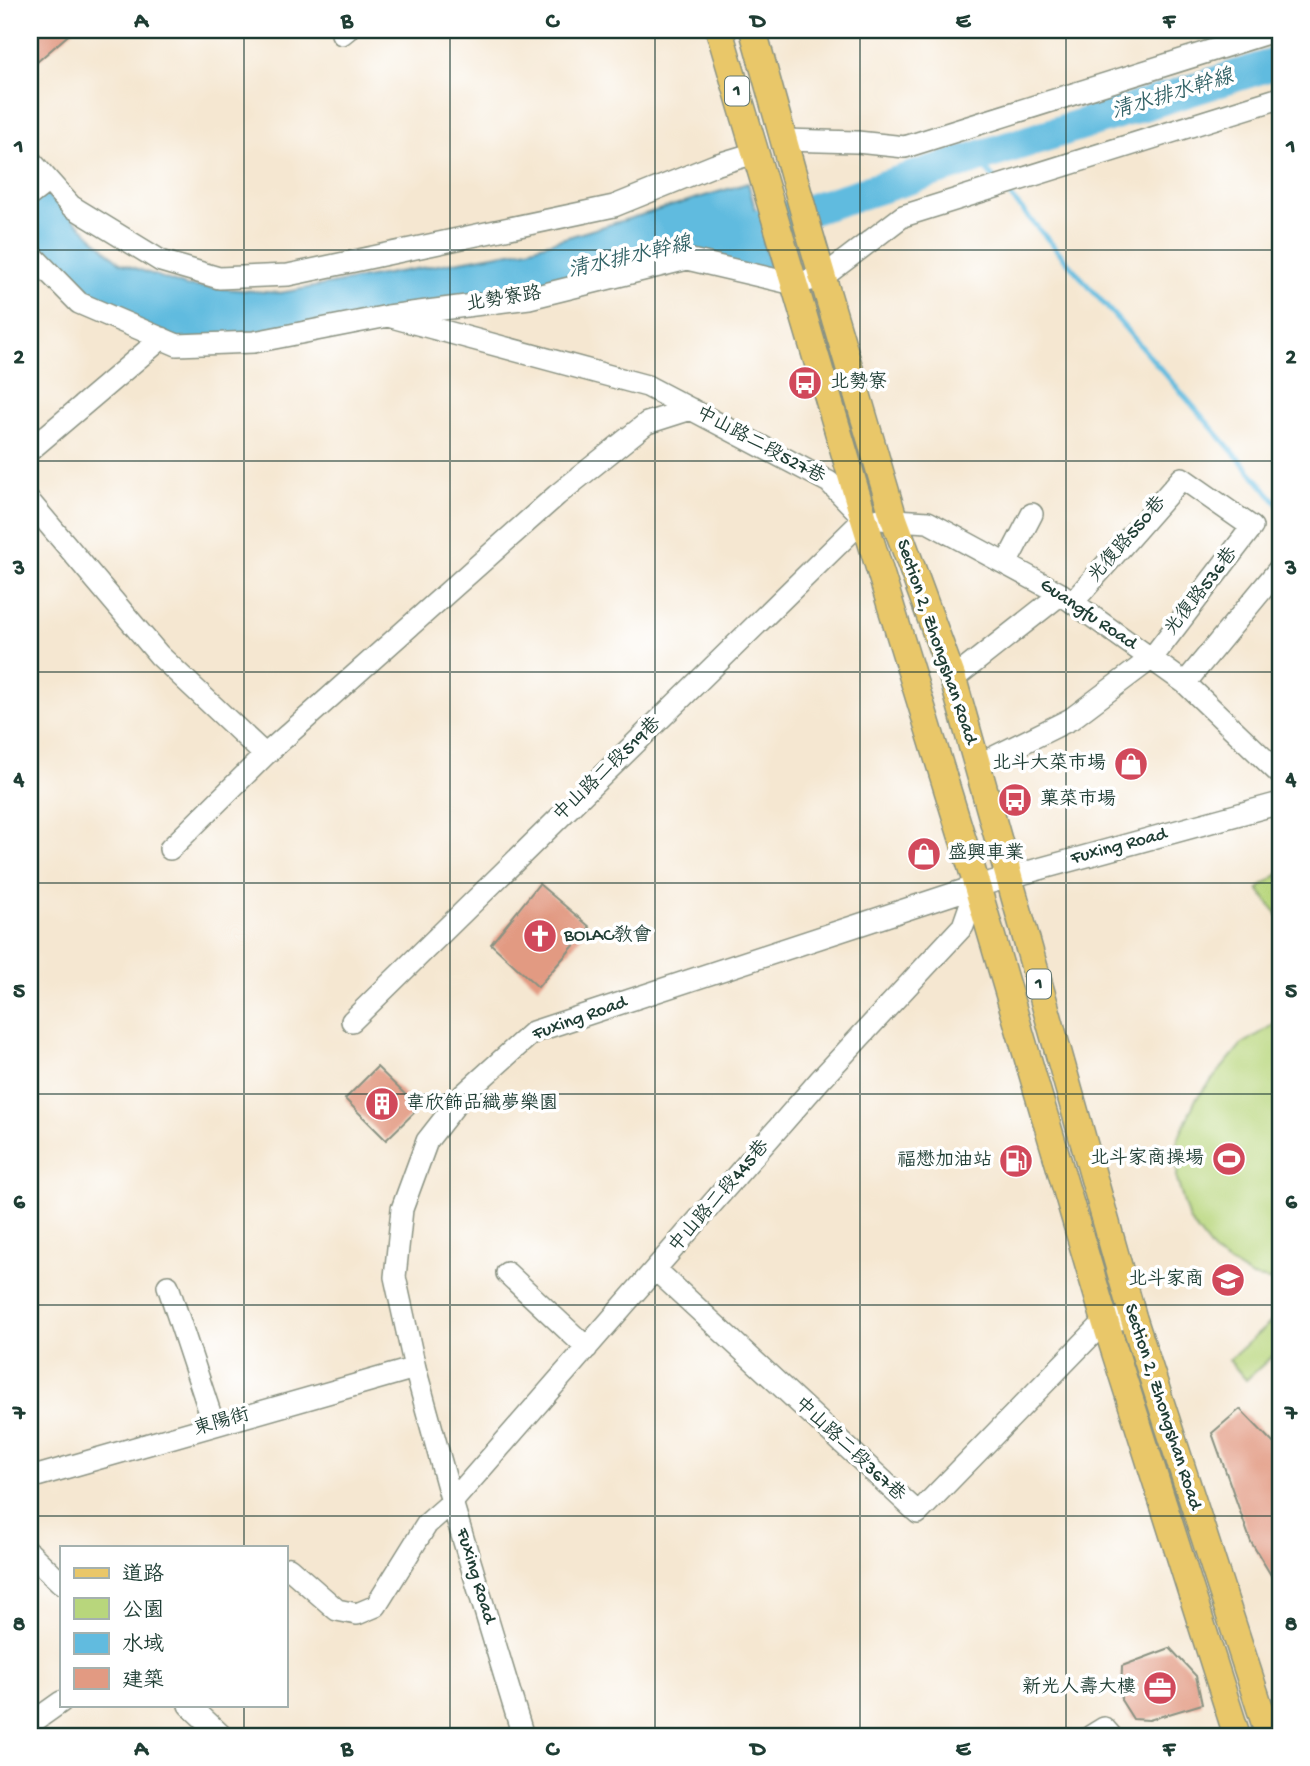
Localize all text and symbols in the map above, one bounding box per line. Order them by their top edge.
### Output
text: A [133,9,149,36]
text: B [340,9,354,36]
text: C [546,9,561,36]
text: D [749,9,767,36]
text: E [956,9,972,36]
text: F [1162,9,1177,36]
water label: 清水排水幹線 [1109,63,1238,126]
road number: 1 [725,76,749,106]
text: 1 [13,134,24,161]
text: 1 [1285,134,1296,161]
water label: 清水排水幹線 [565,230,695,285]
street label: 北勢寮路 [465,282,543,317]
text: 2 [13,345,25,372]
text: 2 [1285,345,1297,372]
bus stop icon: 北勢寮 [786,364,824,402]
place label: 北勢寮 [830,371,887,395]
street label: 中山路二段527巷 [691,401,829,490]
street label: 光復路550巷 [1084,492,1172,588]
street label: Section 2, Zhongshan Road [890,537,982,749]
street label: 光復路536巷 [1160,543,1244,641]
text: 3 [12,556,25,583]
text: 3 [1284,556,1297,583]
street label: Guangfu Road [1035,574,1142,657]
street label: 中山路二段519巷 [549,712,667,827]
shop icon: 北斗大菜市場 [1112,745,1150,783]
place label: 北斗大菜市場 [992,752,1106,776]
text: 4 [13,767,25,794]
text: 4 [1285,767,1297,794]
bus stop icon: 菓菜市場 [996,781,1034,819]
place label: 菓菜市場 [1040,788,1116,812]
street label: Fuxing Road [1067,823,1171,871]
shop icon: 盛興車業 [905,835,943,873]
place label: 盛興車業 [948,842,1024,866]
church icon: BOLAC教會 [521,917,559,955]
place label: BOLAC教會 [563,924,652,948]
road number: 1 [1027,970,1051,999]
text: 5 [13,979,25,1006]
text: 5 [1285,979,1297,1006]
street label: Fuxing Road [529,991,632,1047]
building icon: 韋欣飾品織夢樂園 [363,1085,401,1123]
place label: 韋欣飾品織夢樂園 [406,1092,558,1116]
street label: 中山路二段445巷 [664,1135,775,1258]
sports icon: 北斗家商操場 [1210,1140,1248,1178]
fuel station icon: 福懋加油站 [997,1142,1035,1180]
place label: 北斗家商操場 [1090,1147,1204,1171]
place label: 福懋加油站 [897,1149,992,1173]
text: 6 [13,1190,26,1217]
text: 6 [1285,1190,1298,1217]
school or university icon: 北斗家商 [1209,1261,1247,1299]
place label: 北斗家商 [1128,1268,1204,1292]
street label: Section 2, Zhongshan Road [1118,1301,1207,1515]
street label: 中山路二段367巷 [789,1392,910,1507]
text: 7 [12,1401,26,1428]
text: 7 [1284,1401,1298,1428]
street label: 東陽街 [191,1403,253,1442]
street label: Fuxing Road [449,1525,501,1628]
legend [60,1546,287,1706]
text: 道路 [122,1562,164,1589]
text: 公園 [122,1599,164,1625]
text: 8 [13,1612,26,1639]
text: 8 [1285,1612,1298,1639]
text: 水域 [122,1632,164,1659]
text: 建築 [122,1668,164,1695]
office icon: 新光人壽大樓 [1141,1669,1179,1707]
place label: 新光人壽大樓 [1022,1676,1136,1700]
text: A [133,1737,149,1764]
text: B [340,1737,354,1764]
text: C [546,1737,561,1764]
text: D [749,1737,767,1764]
text: E [956,1737,972,1764]
text: F [1162,1737,1177,1764]

